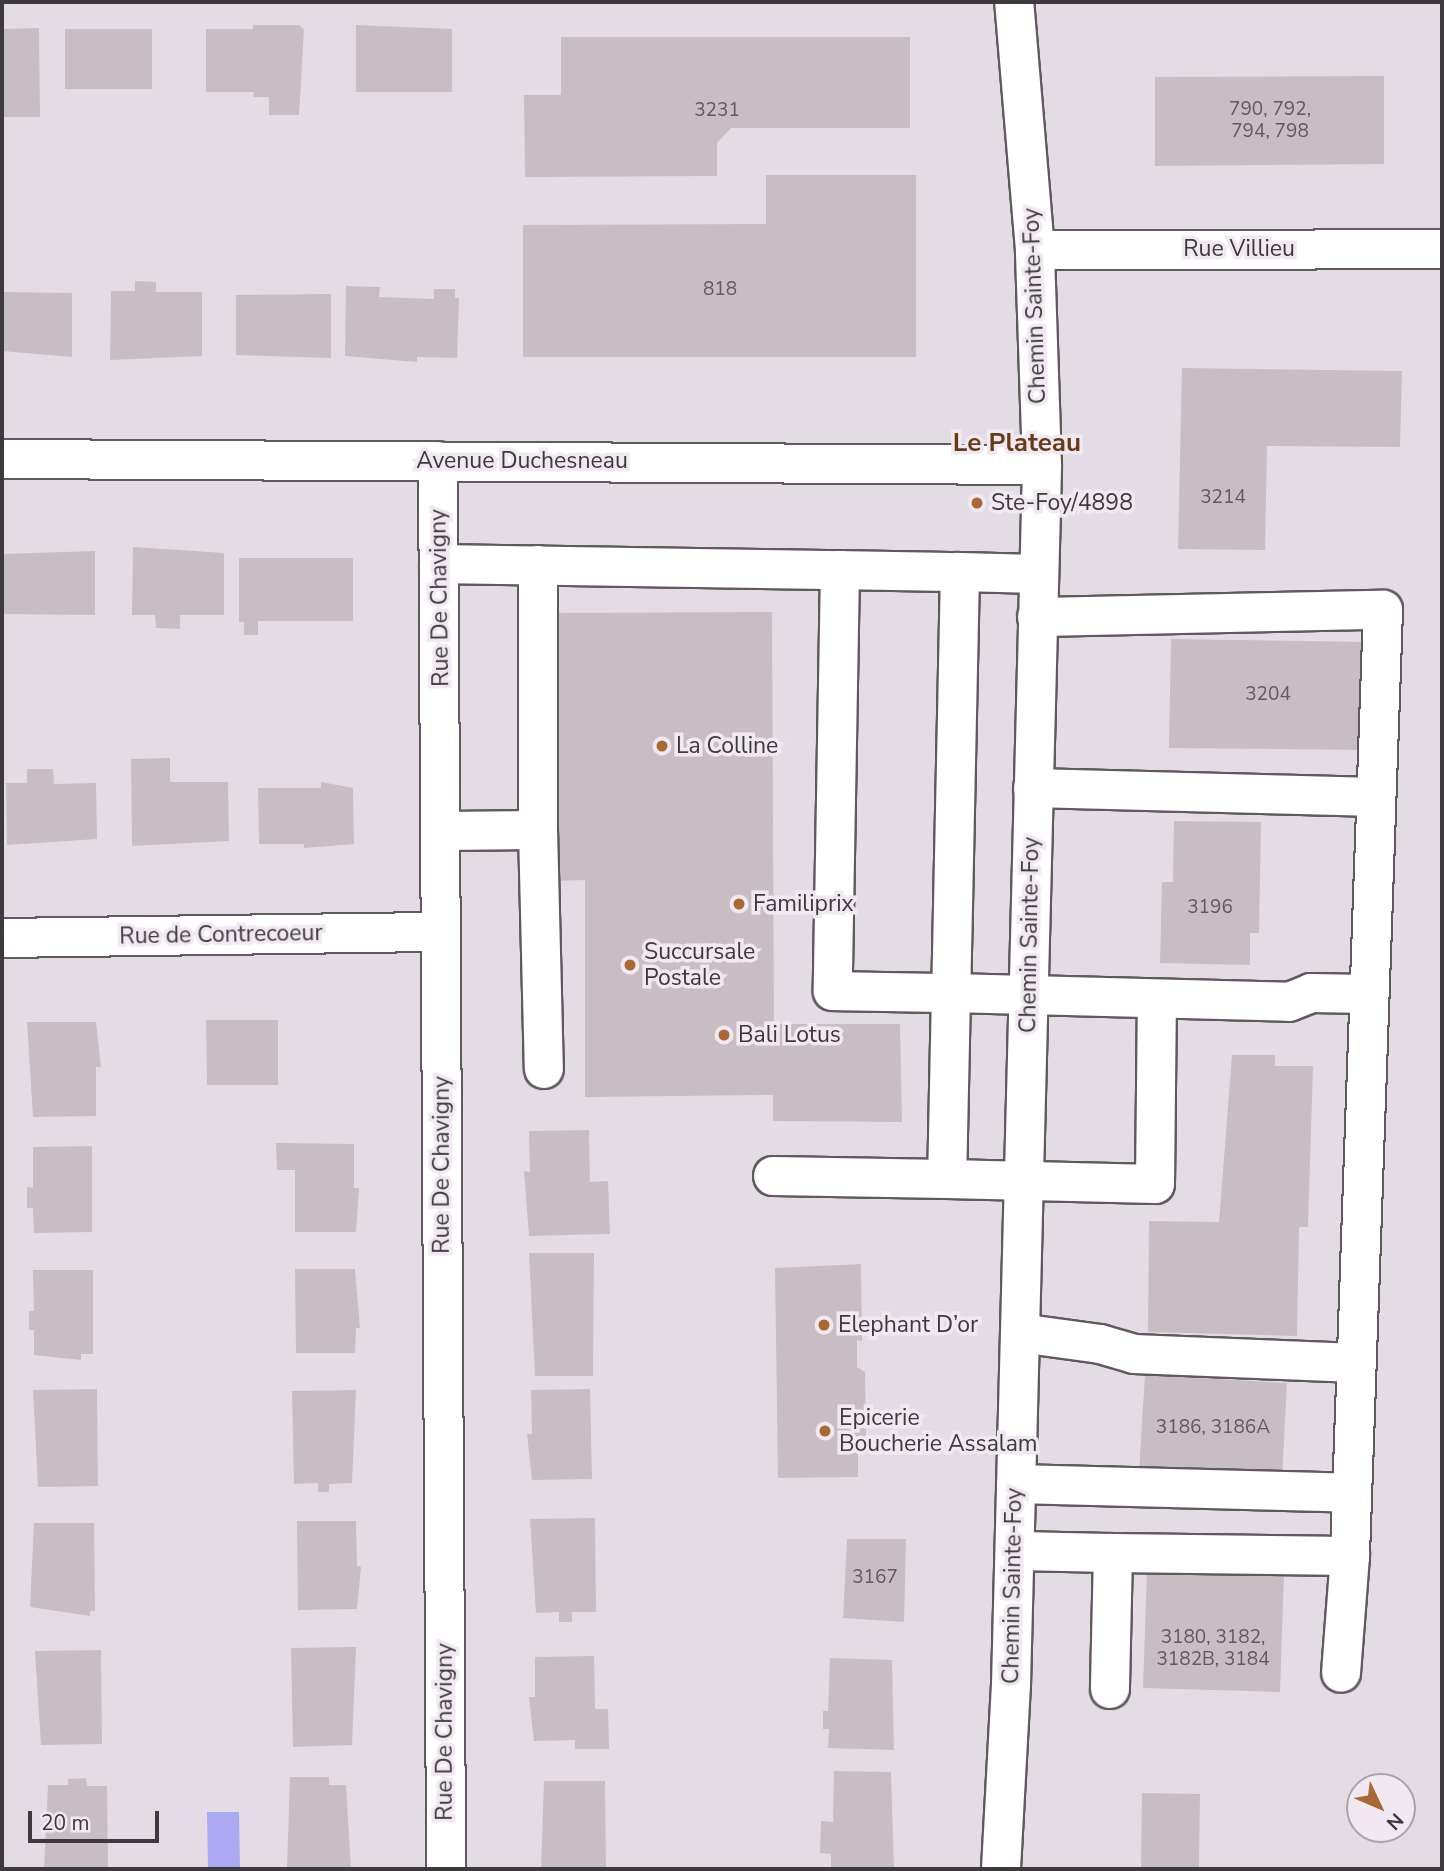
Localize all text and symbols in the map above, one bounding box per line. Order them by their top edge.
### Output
house number: 790, 792, 794, 798 [1229,99,1311,143]
house number: 3231 [694,100,740,122]
street label: Chemin Sainte-Foy [1018,207,1052,405]
street label: Rue Villieu [1183,235,1295,263]
house number: 818 [703,279,737,301]
district label: Le Plateau [953,427,1081,459]
street label: Avenue Duchesneau [416,447,628,475]
house number: 3214 [1200,487,1246,509]
place label: Ste-Foy/4898 [991,489,1133,517]
marker: Ste-Foy/4898 [969,495,985,511]
street label: Rue De Chavigny [425,509,455,687]
house number: 3204 [1245,684,1291,706]
place label: La Colline [676,732,778,760]
marker: La Colline [654,738,670,754]
street label: Chemin Sainte-Foy [1014,837,1046,1033]
place label: Familiprix [753,890,854,918]
marker: Familiprix [731,896,747,912]
house number: 3196 [1187,897,1233,919]
street label: Rue de Contrecoeur [119,919,323,951]
place label: Succursale Postale [644,938,755,992]
marker: Succursale Postale [622,957,638,973]
place label: Bali Lotus [738,1021,841,1049]
marker: Bali Lotus [716,1027,732,1043]
street label: Rue De Chavigny [428,1076,456,1254]
place label: Elephant D’or [838,1311,978,1339]
marker: Elephant D’or [816,1317,832,1333]
place label: Epicerie Boucherie Assalam [839,1404,1038,1458]
house number: 3186, 3186A [1156,1417,1270,1439]
marker: Epicerie Boucherie Assalam [817,1423,833,1439]
street label: Chemin Sainte-Foy [997,1488,1029,1684]
house number: 3167 [852,1567,898,1589]
house number: 3180, 3182, 3182B, 3184 [1156,1627,1270,1671]
street label: Rue De Chavigny [431,1643,459,1821]
north arrow [1346,1773,1416,1843]
scale bar [32,1798,163,1842]
text: N [1380,1807,1409,1835]
text: 20 m [41,1809,90,1837]

